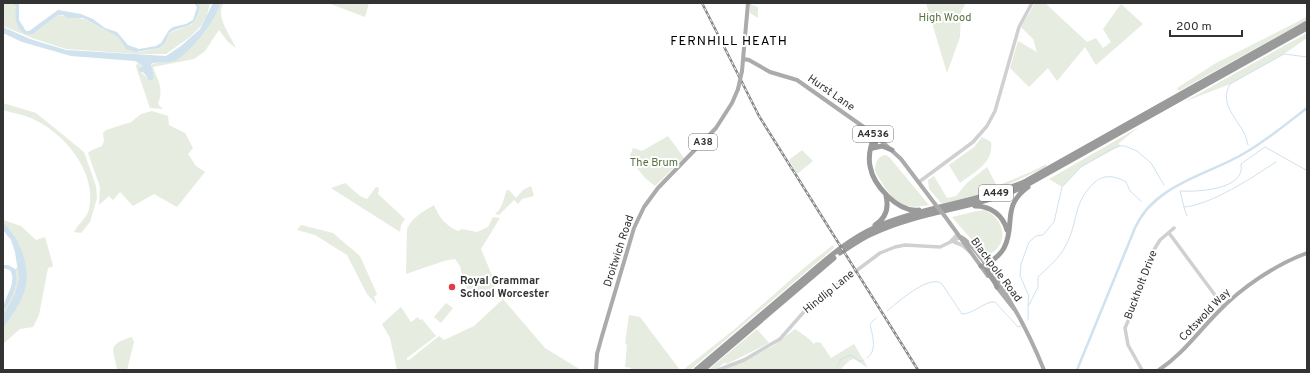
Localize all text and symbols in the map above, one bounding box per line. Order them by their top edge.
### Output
park label: High Wood [918,11,972,25]
scale bar [1170,12,1242,38]
text: 200 m [1176,19,1212,35]
district label: FERNHILL HEATH [670,34,788,50]
street label: Hurst Lane [805,72,857,114]
road number: A4536 [853,126,893,142]
road number: A38 [689,134,717,150]
park label: The Brum [630,156,678,170]
road number: A449 [979,185,1013,201]
street label: Droitwich Road [601,213,637,289]
street label: Blackpole Road [967,235,1025,305]
street label: Buckholt Drive [1121,248,1161,322]
street label: Hindlip Lane [801,267,858,317]
place label: Royal Grammar School Worcester [460,274,549,301]
marker: Royal Grammar School Worcester [447,282,457,292]
street label: Cotswold Way [1176,285,1234,344]

